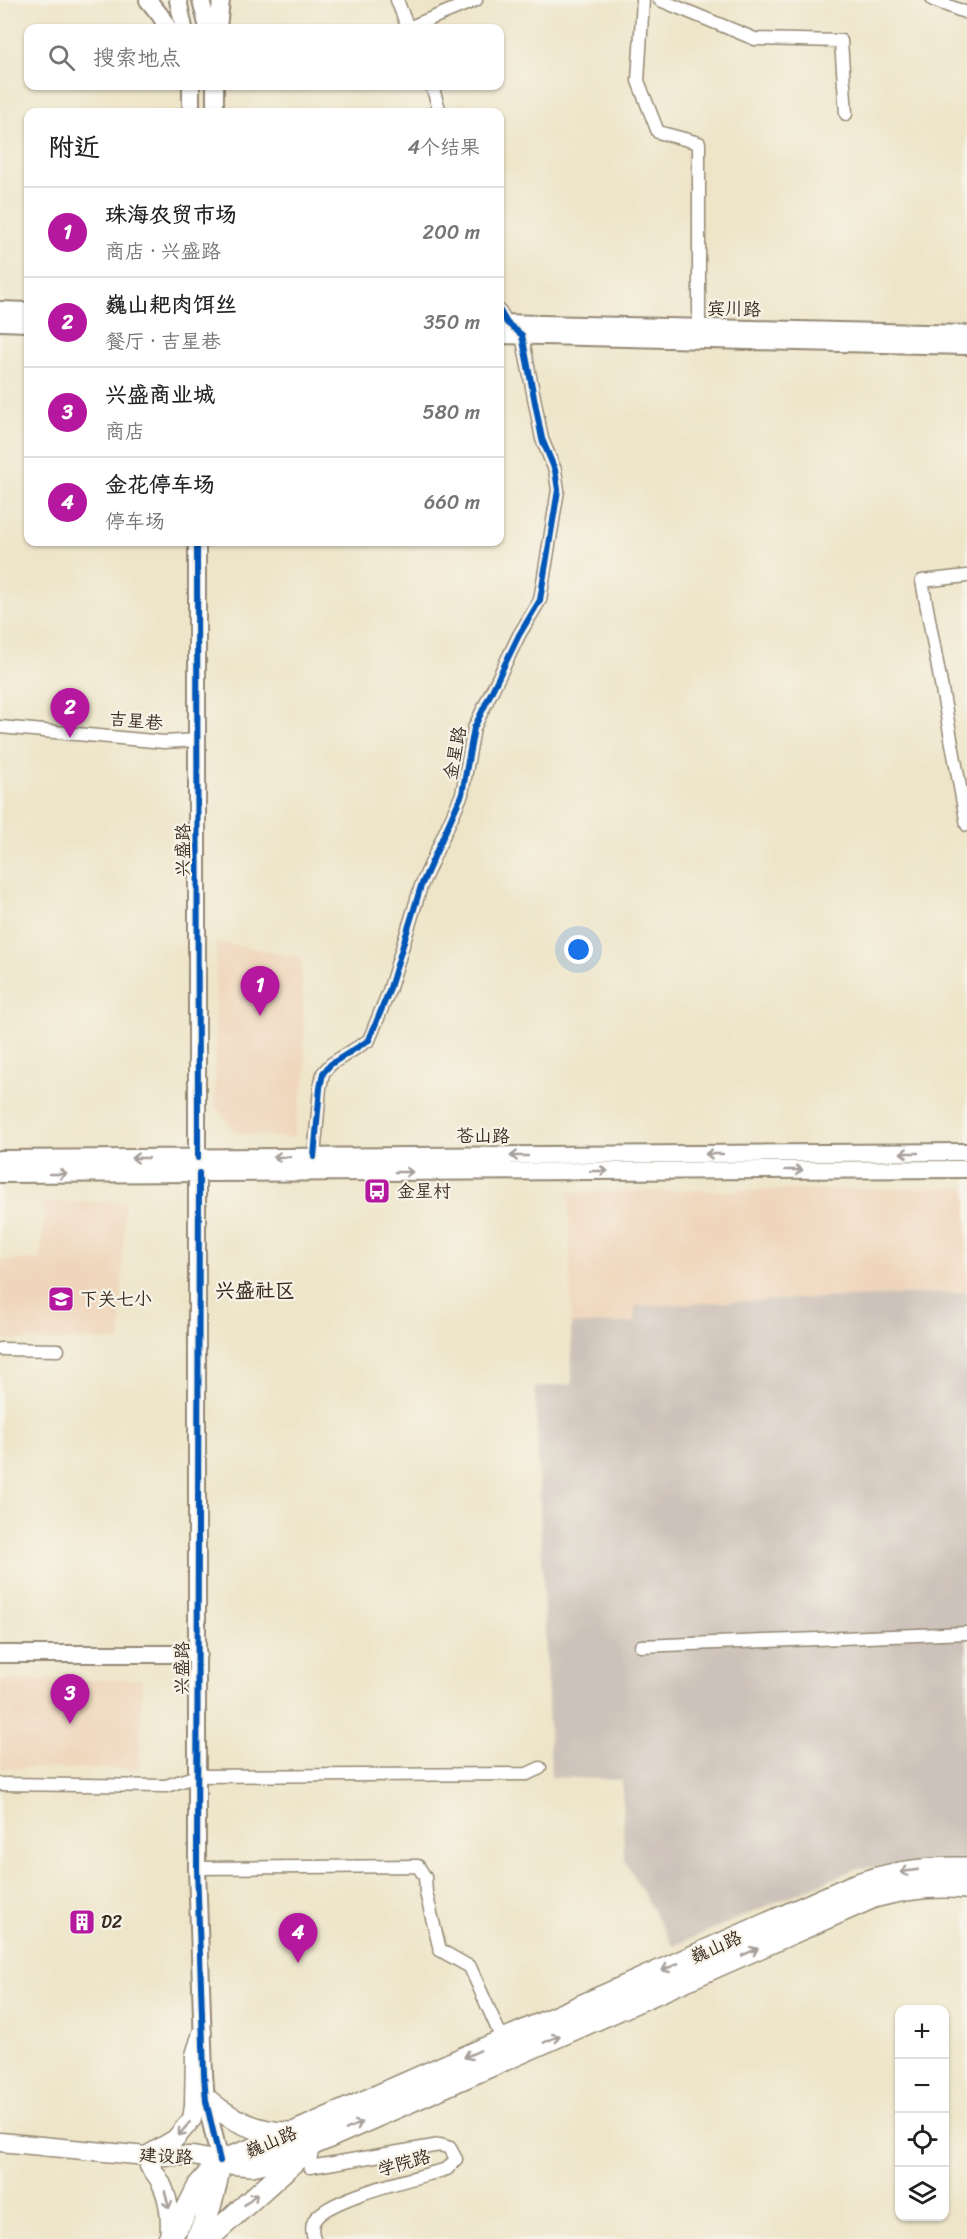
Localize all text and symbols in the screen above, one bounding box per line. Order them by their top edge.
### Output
search box [24,24,504,90]
text: 搜索地点 [93,38,181,77]
icon: search [45,41,78,74]
text: 附近 [48,124,100,170]
text: 4个结果 [408,130,480,165]
text: 珠海农贸市场 [105,195,237,234]
text: 1 [63,215,72,250]
text: 200 m [423,215,480,250]
text: 商店 · 兴盛路 [105,234,221,269]
text: 巍山耙肉饵丝 [105,285,237,324]
street label: 宾川路 [707,293,761,325]
text: 2 [62,305,73,340]
text: 350 m [424,305,480,340]
text: 餐厅 · 吉星巷 [105,324,221,359]
text: 兴盛商业城 [105,375,215,414]
text: 3 [62,395,73,430]
text: 580 m [423,395,480,430]
text: 商店 [105,414,145,449]
text: 金花停车场 [105,465,215,504]
text: 4 [61,485,74,520]
text: 660 m [424,485,480,520]
text: 停车场 [105,504,165,539]
pin: 2 [50,688,90,738]
street label: 吉星巷 [108,703,164,739]
street label: 金星路 [434,723,476,783]
street label: 兴盛路 [167,823,199,877]
your location [564,935,593,964]
pin: 1 [240,966,280,1016]
street label: 苍山路 [456,1120,510,1152]
one-way arrow [899,1147,919,1159]
one-way arrow [704,1148,724,1160]
one-way arrow [509,1150,529,1161]
one-way arrow [272,1151,292,1163]
one-way arrow [130,1152,150,1164]
one-way arrow [784,1164,804,1176]
one-way arrow [589,1165,609,1177]
one-way arrow [394,1166,414,1178]
one-way arrow [48,1168,68,1179]
place label: 金星村 [397,1175,451,1207]
bus stop icon: 金星村 [362,1176,392,1206]
district label: 兴盛社区 [215,1273,295,1308]
place label: 下关七小 [80,1283,152,1315]
school or university icon: 下关七小 [46,1284,76,1314]
street label: 兴盛路 [166,1641,198,1695]
pin: 3 [50,1674,90,1724]
one-way arrow [899,1865,919,1876]
place label: D2 [101,1906,122,1938]
building icon: D2 [67,1907,97,1937]
pin: 4 [278,1914,318,1963]
street label: 巍山路 [685,1921,747,1973]
one-way arrow [740,1946,758,1957]
one-way arrow [662,1962,680,1974]
map controls [895,2005,949,2221]
button: + [895,2005,949,2059]
one-way arrow [542,2033,561,2044]
one-way arrow [464,2049,482,2060]
button: − [895,2059,949,2113]
button: locate [895,2113,949,2167]
street label: 巍山路 [240,2117,302,2167]
one-way arrow [345,2120,363,2131]
one-way arrow [177,2121,191,2136]
street label: 建设路 [138,2139,194,2173]
street label: 学院路 [374,2140,434,2186]
button: layers [895,2167,949,2221]
one-way arrow [162,2190,173,2209]
one-way arrow [243,2192,258,2206]

